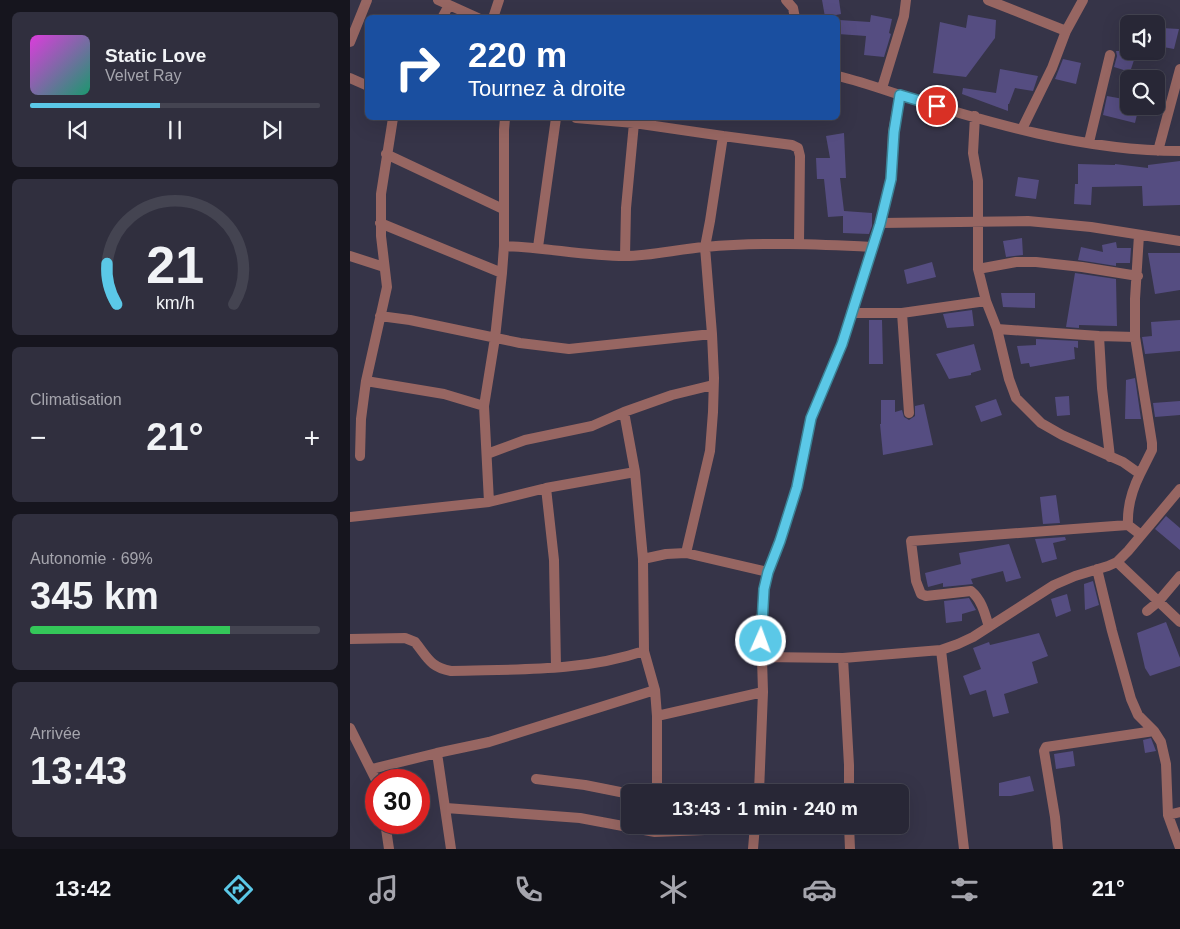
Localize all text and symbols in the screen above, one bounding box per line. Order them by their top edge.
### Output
map controls [1120,15,1165,115]
button: sound [1120,15,1165,60]
icon: right [385,35,450,100]
text: 220 m [468,35,567,74]
text: Static Love [105,45,206,66]
text: Velvet Ray [105,67,181,84]
button: search [1120,70,1165,115]
text: Tournez à droite [468,76,626,101]
pin [916,85,958,127]
icon: arrive [923,92,951,120]
icon: previous [64,116,92,144]
icon: pause [161,116,189,144]
icon: next [258,116,286,144]
text: 21 [146,236,204,294]
text: km/h [156,293,194,313]
text: Climatisation [30,391,122,408]
text: 21° [146,416,204,458]
text: − [30,422,46,453]
text: + [304,422,320,453]
text: Autonomie · 69% [30,550,153,567]
text: 345 km [30,575,159,617]
position arrow [734,614,786,666]
text: Arrivée [30,725,81,742]
text: 13:43 [30,750,127,792]
speed limit sign: 30 [365,769,430,834]
text: 13:43 · 1 min · 240 m [672,798,858,819]
icon: directions [221,872,256,907]
icon: music [366,872,401,907]
icon: phone [511,872,546,907]
icon: climate [656,872,691,907]
icon: car [802,872,837,907]
icon: filters [947,872,982,907]
text: 13:42 [55,876,111,901]
text: 21° [1092,876,1125,901]

